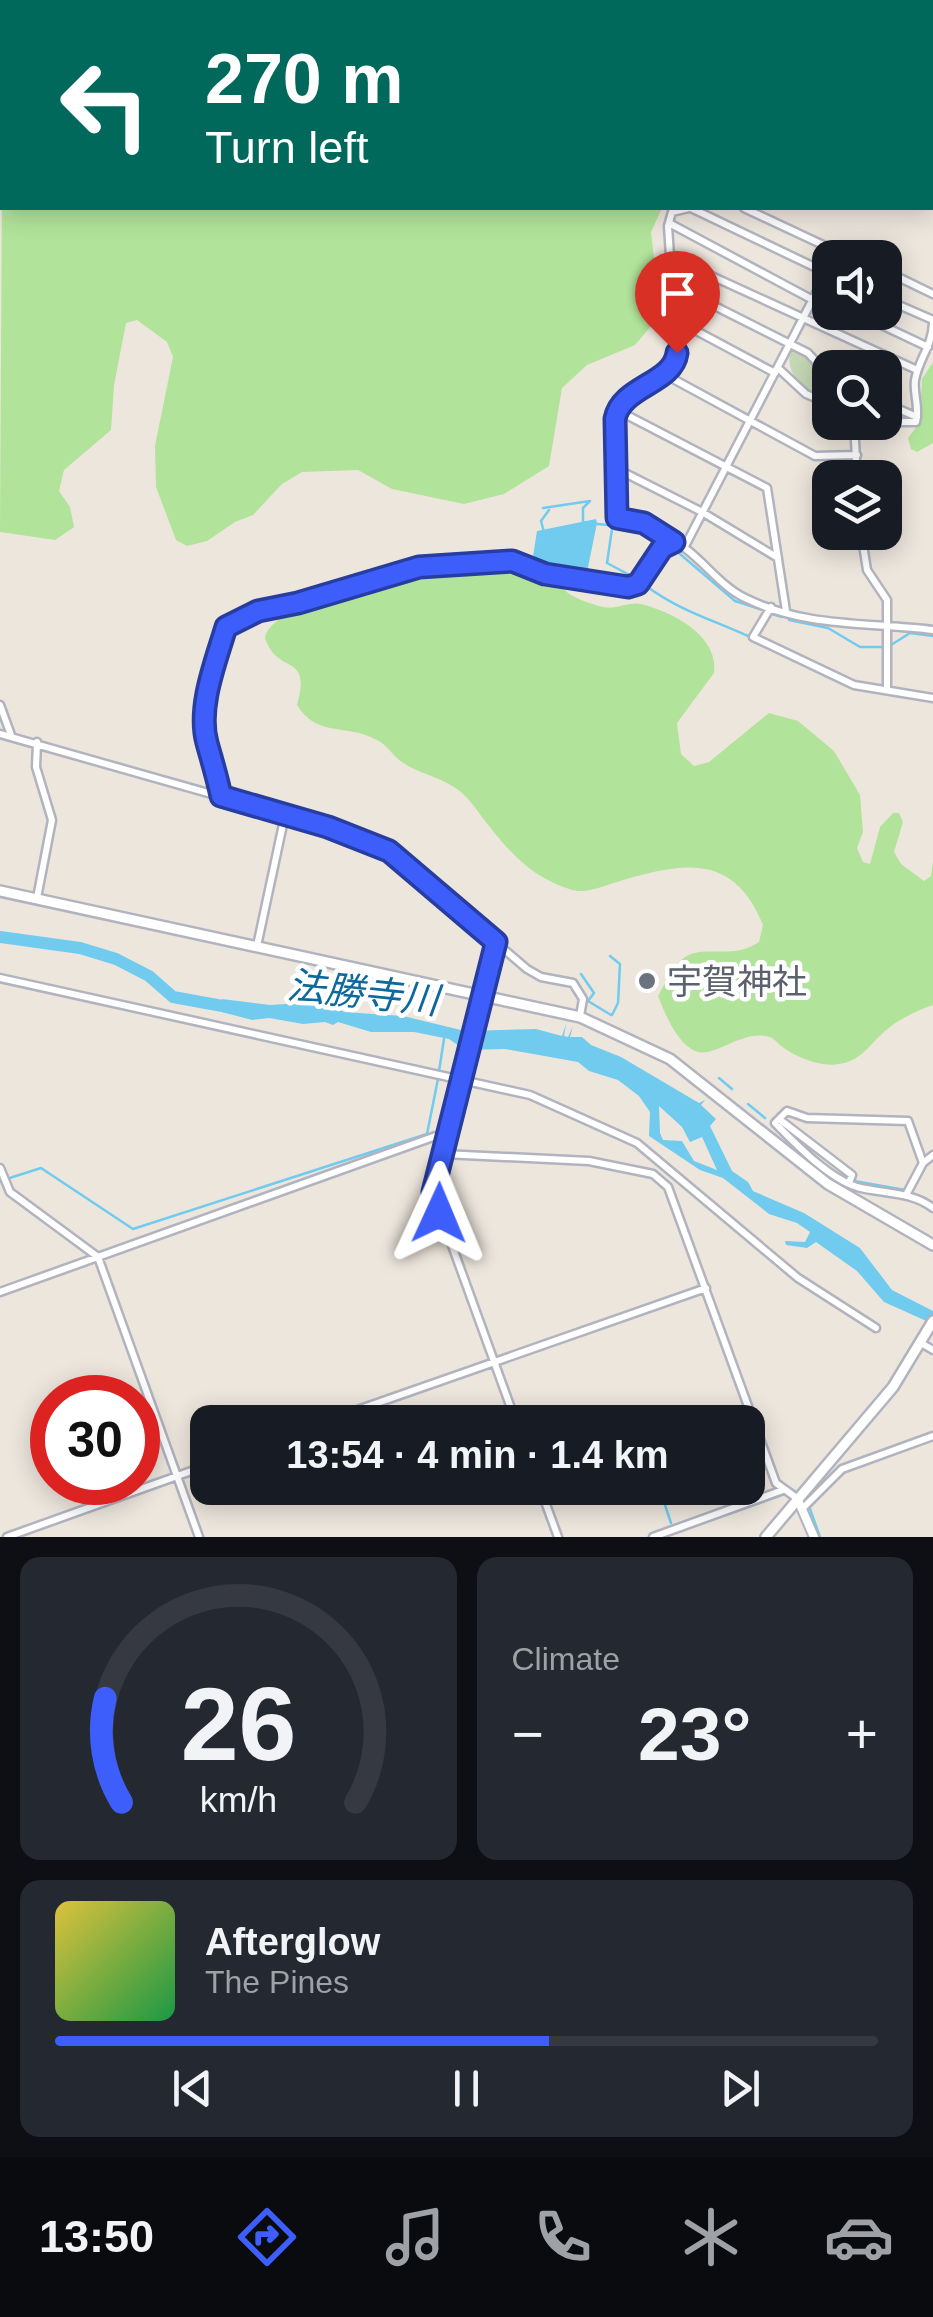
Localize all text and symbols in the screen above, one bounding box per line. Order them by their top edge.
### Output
icon: left [40,40,170,170]
text: 270 m [205,40,403,118]
text: Turn left [205,122,368,173]
map controls [812,240,902,550]
button: sound [812,240,902,330]
pin [635,251,720,354]
icon: arrive [650,266,705,321]
button: search [812,350,902,440]
button: layers [812,460,902,550]
place label: 宇賀神社 [667,962,807,1001]
water label: 法勝寺川 [285,964,445,1022]
marker: 宇賀神社 [636,970,658,992]
position arrow [387,1161,491,1265]
speed limit sign: 30 [30,1375,160,1505]
text: 13:54 · 4 min · 1.4 km [286,1434,669,1476]
text: Climate [512,1641,620,1677]
text: 26 [180,1666,296,1782]
text: 23° [638,1692,751,1776]
text: − [512,1703,544,1765]
text: + [846,1703,878,1765]
text: km/h [200,1780,277,1820]
text: Afterglow [205,1921,380,1963]
text: The Pines [205,1964,349,2000]
icon: previous [165,2061,220,2116]
icon: pause [439,2061,494,2116]
icon: next [713,2061,768,2116]
icon: directions [232,2202,302,2272]
icon: music [380,2202,450,2272]
icon: phone [528,2202,598,2272]
icon: climate [676,2202,746,2272]
icon: car [824,2202,894,2272]
text: 13:50 [39,2211,154,2262]

